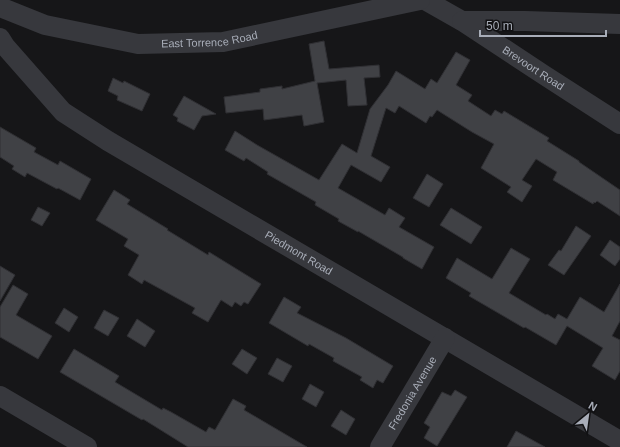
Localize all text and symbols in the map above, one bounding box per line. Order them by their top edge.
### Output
scale bar [480,12,606,38]
text: 50 m [486,19,513,33]
street label: East Torrence Road [161,29,259,49]
street label: Brevoort Road [500,43,566,92]
street label: Piedmont Road [263,228,335,277]
street label: Fredonia Avenue [386,354,439,432]
north arrow [568,395,608,435]
text: N [586,399,599,413]

